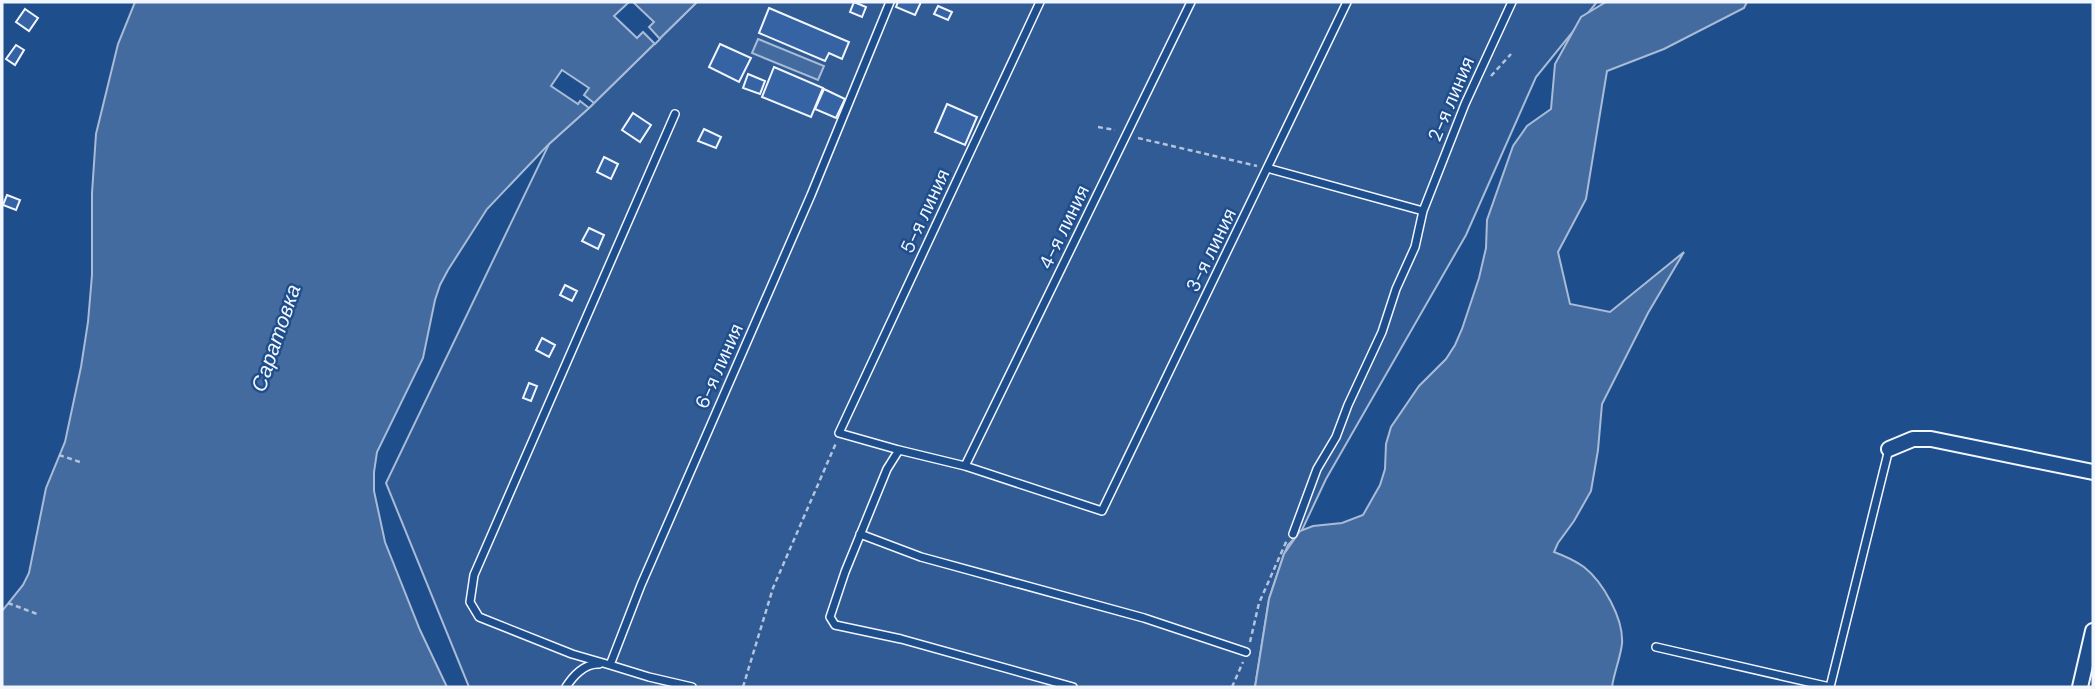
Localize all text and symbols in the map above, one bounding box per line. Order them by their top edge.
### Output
street label: 2-я линия [1422,53,1480,145]
street label: 5-я линия [895,165,955,257]
street label: 4-я линия [1033,181,1095,273]
street label: 3-я линия [1180,204,1242,296]
water label: Саратовка [245,281,307,395]
street label: 6-я линия [689,320,749,412]

